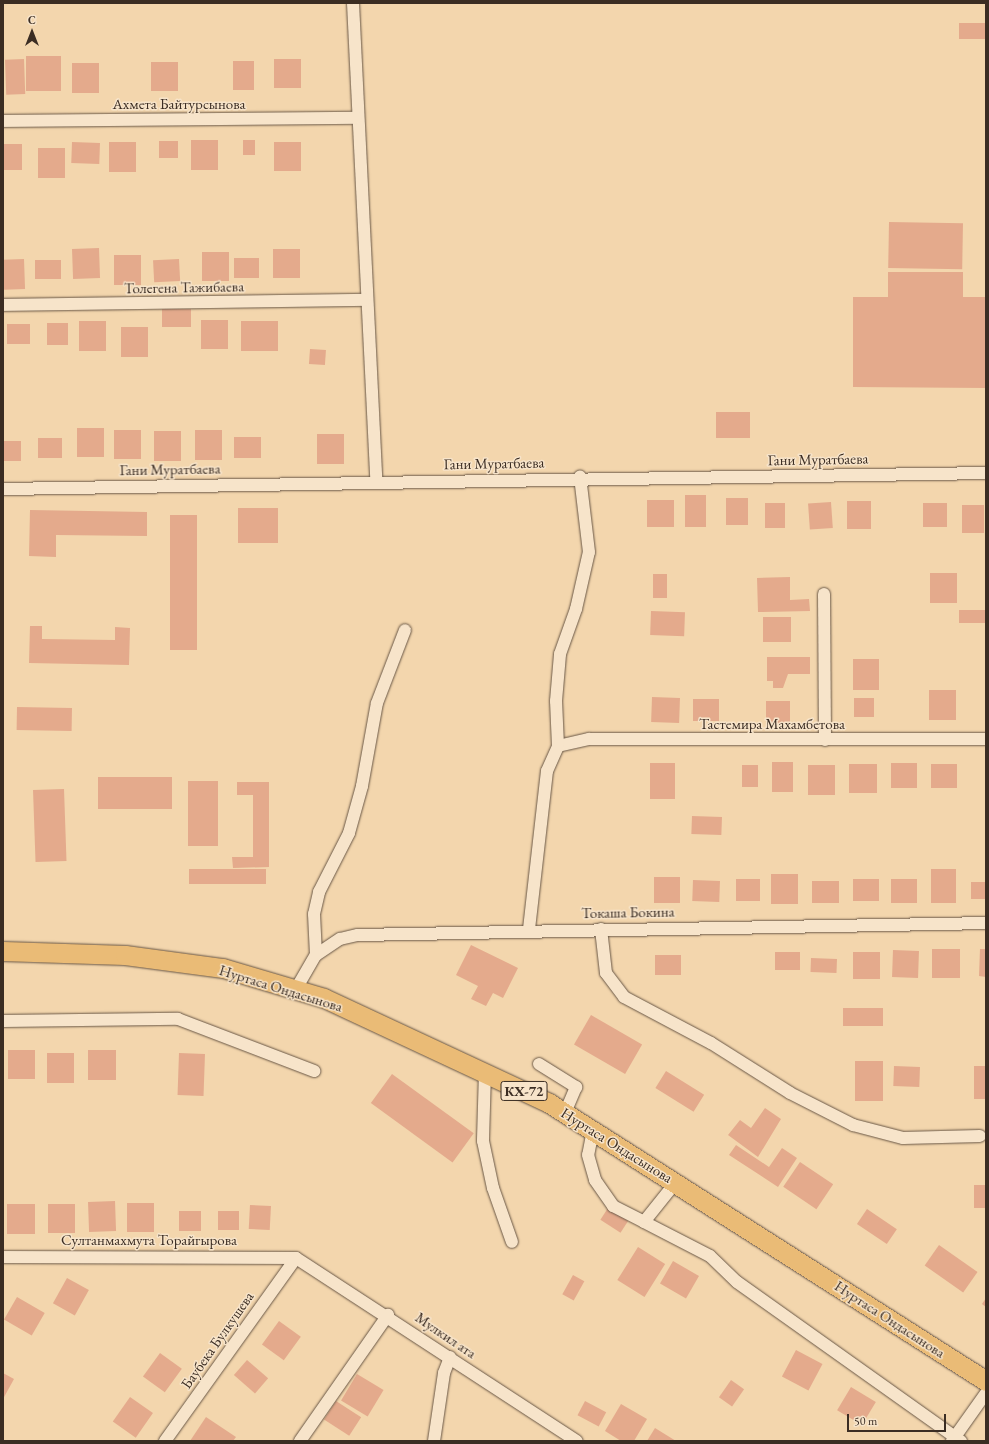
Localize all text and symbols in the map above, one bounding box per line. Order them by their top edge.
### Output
north arrow [12,12,52,52]
text: С [28,13,36,27]
street label: Ахмета Байтурсынова [112,95,246,113]
street label: Толегена Тажибаева [124,277,244,297]
street label: Гани Муратбаева [767,449,869,469]
street label: Гани Муратбаева [443,453,545,473]
street label: Гани Муратбаева [119,459,221,479]
street label: Тастемира Махамбетова [699,715,845,733]
street label: Токаша Бокина [581,902,675,922]
street label: Нуртаса Ондасынова [217,961,345,1015]
road number: КХ-72 [500,1079,548,1103]
street label: Нуртаса Ондасынова [558,1103,676,1187]
street label: Султанмахмута Торайгырова [61,1231,237,1249]
street label: Нуртаса Ондасынова [831,1277,949,1361]
street label: Баубека Булкушева [177,1288,257,1392]
street label: Мулкил ата [412,1308,480,1362]
scale bar [849,1406,948,1432]
text: 50 m [854,1413,877,1429]

